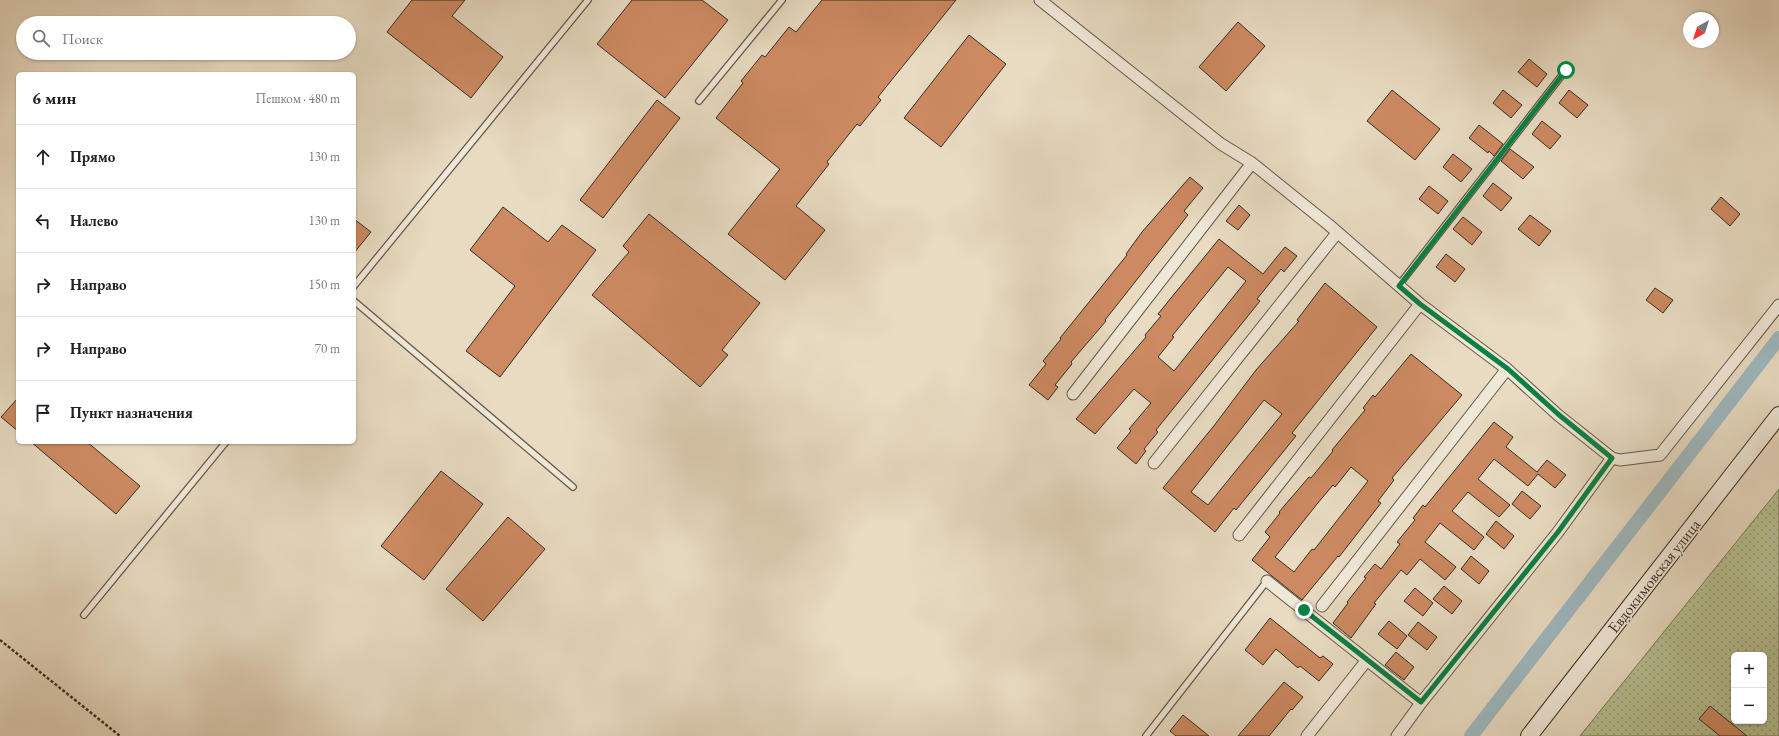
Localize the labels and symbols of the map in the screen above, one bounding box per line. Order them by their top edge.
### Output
north arrow [1683,12,1719,48]
route start [1557,61,1575,79]
street label: Евдокимовская улица [1603,514,1706,637]
route end [1295,601,1313,619]

